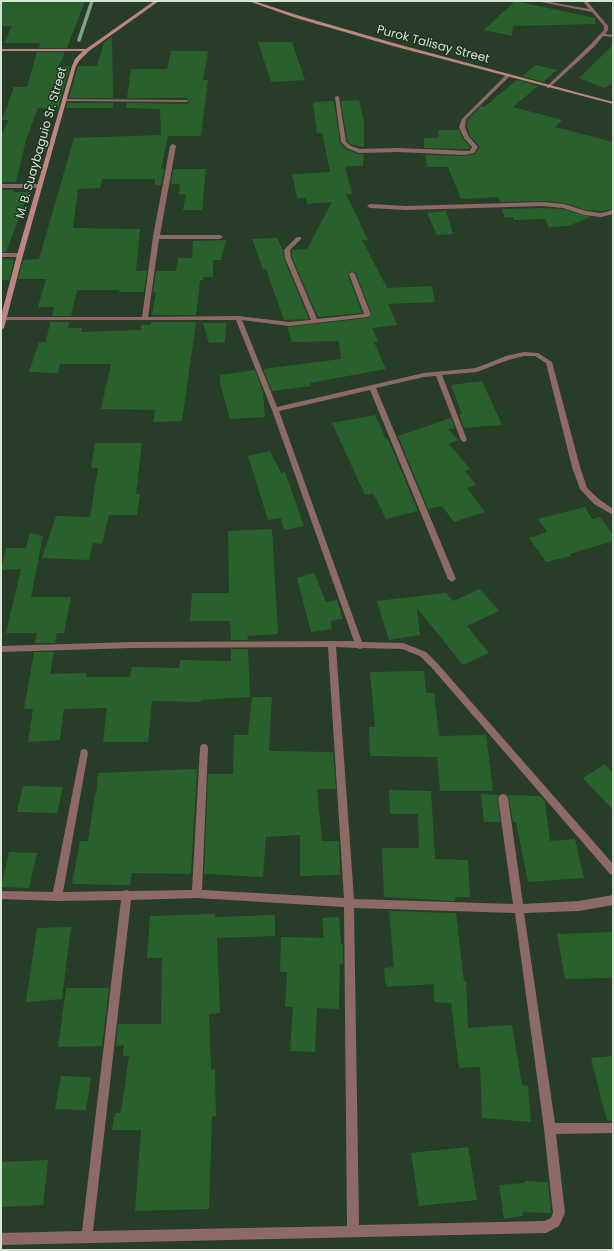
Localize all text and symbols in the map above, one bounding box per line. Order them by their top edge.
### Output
street label: Purok Talisay Street [375,23,491,67]
street label: M. B. Suaybaguio Sr. Street [13,66,71,220]

